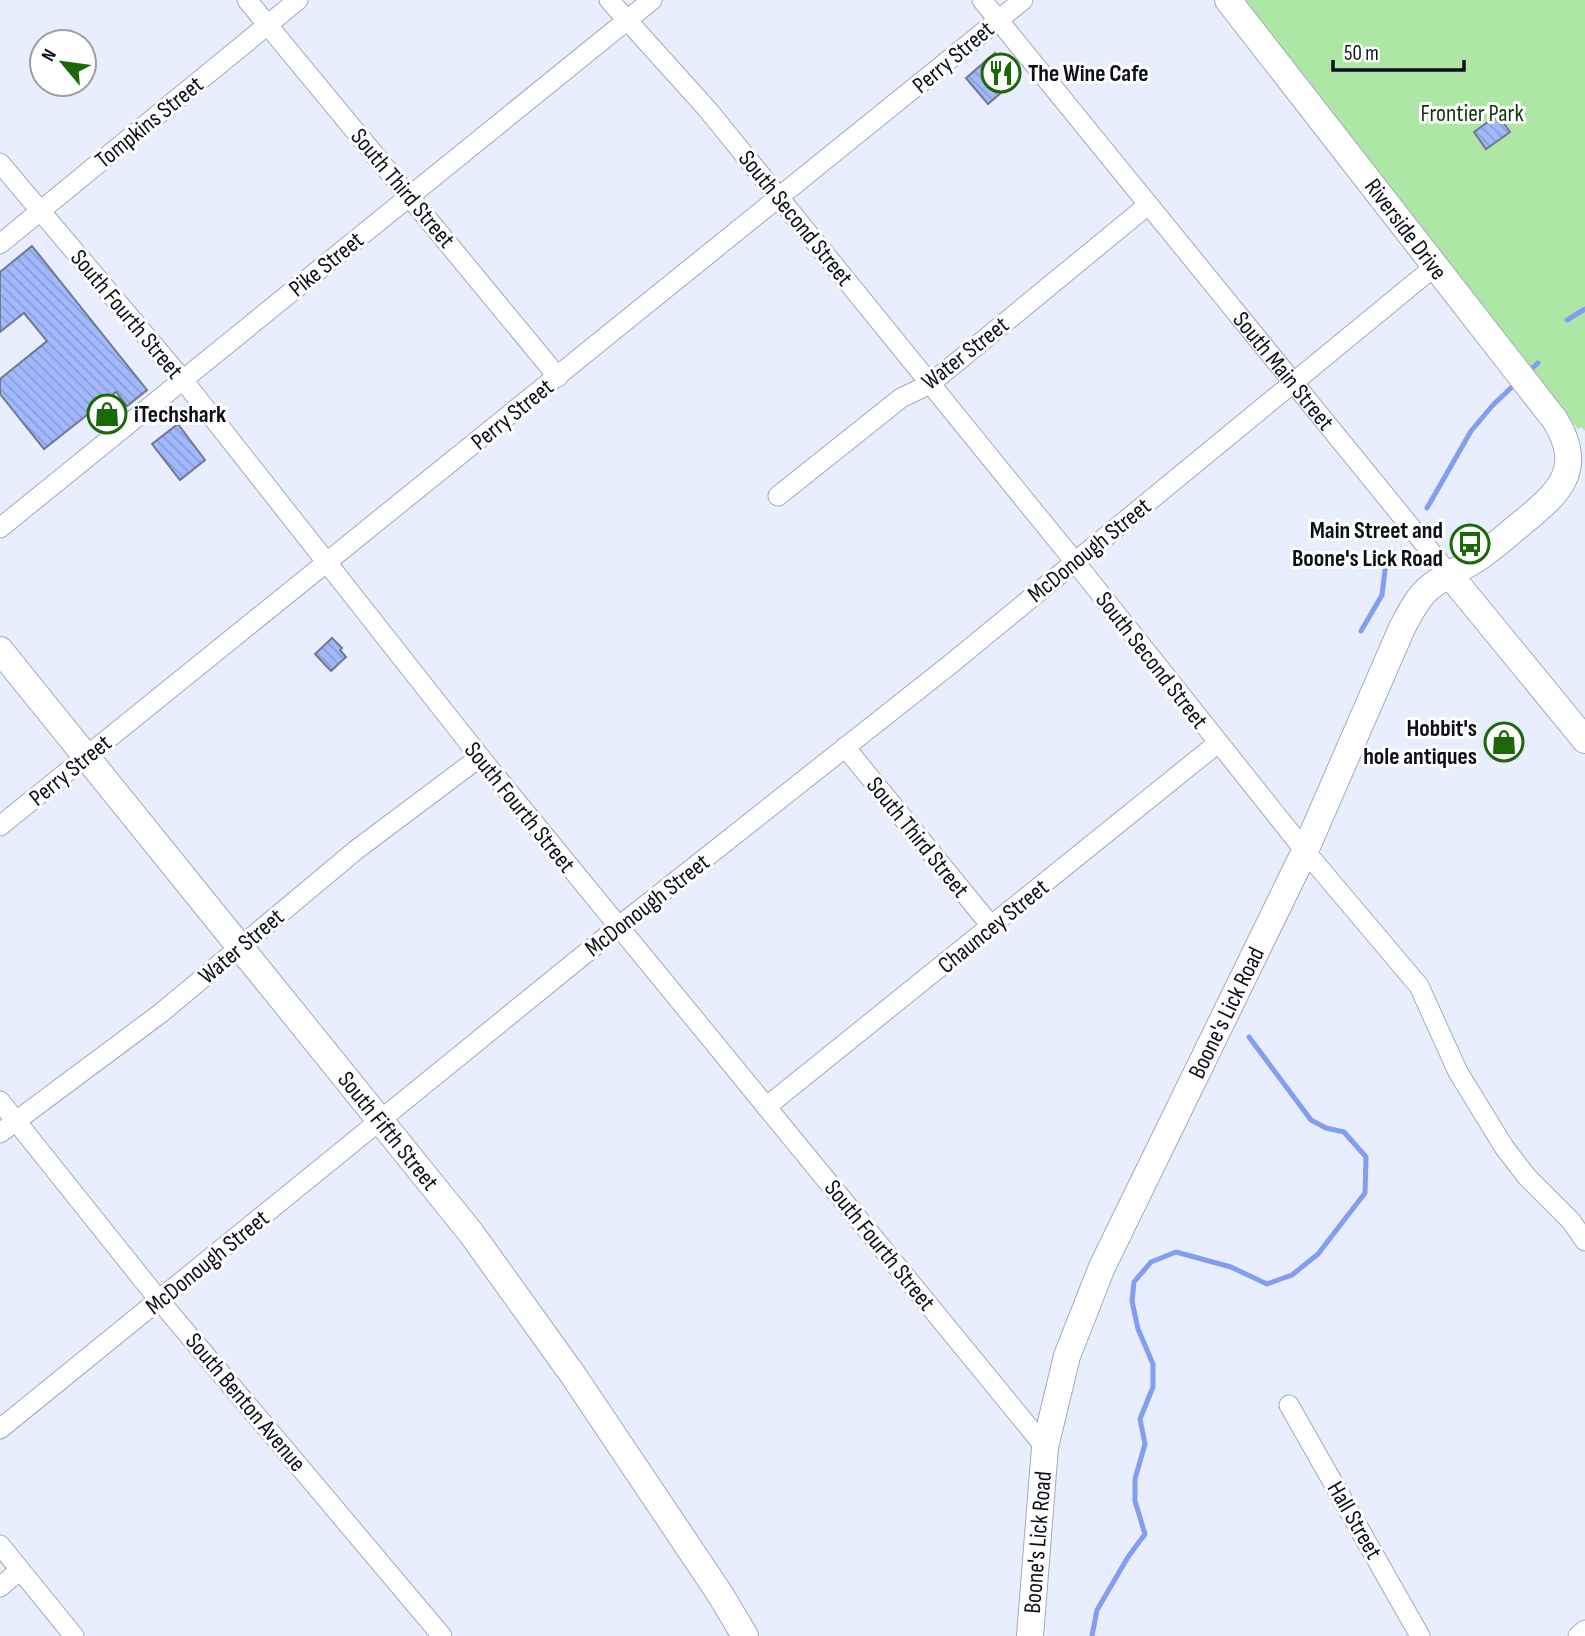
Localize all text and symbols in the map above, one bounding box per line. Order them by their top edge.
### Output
street label: Perry Street [907,15,1000,100]
north arrow [28,28,98,98]
scale bar [1333,28,1464,72]
text: 50 m [1344,41,1379,66]
text: N [37,45,62,66]
restaurant icon: The Wine Cafe [980,52,1022,94]
place label: The Wine Cafe [1028,59,1149,88]
street label: Tompkins Street [89,70,209,175]
park label: Frontier Park [1420,99,1524,128]
street label: South Third Street [344,123,461,254]
street label: South Second Street [732,145,859,292]
street label: Riverside Drive [1358,173,1453,286]
street label: Pike Street [283,226,369,303]
street label: South Fourth Street [64,244,189,385]
street label: South Main Street [1226,306,1340,436]
street label: Water Street [916,310,1015,396]
street label: Perry Street [465,372,559,456]
shop icon: iTechshark [86,393,128,435]
place label: iTechshark [134,400,226,429]
street label: McDonough Street [1022,492,1157,609]
place label: Main Street and Boone's Lick Road [1292,516,1443,573]
bus stop icon: Main Street and Boone's Lick Road [1449,523,1491,565]
street label: South Second Street [1089,586,1214,735]
place label: Hobbit's hole antiques [1363,714,1477,771]
shop icon: Hobbit's hole antiques [1483,721,1525,763]
street label: Perry Street [23,728,117,812]
street label: South Fourth Street [458,736,581,878]
street label: South Third Street [860,771,975,904]
street label: McDonough Street [579,848,715,963]
street label: Chauncey Street [932,873,1055,980]
street label: Water Street [193,902,290,990]
street label: Boone's Lick Road [1182,942,1271,1083]
street label: South Fifth Street [331,1066,445,1196]
street label: South Fourth Street [818,1174,941,1316]
street label: McDonough Street [140,1204,275,1321]
street label: South Benton Avenue [179,1327,312,1478]
street label: Boone's Lick Road [1018,1470,1058,1615]
street label: Hall Street [1321,1476,1388,1564]

